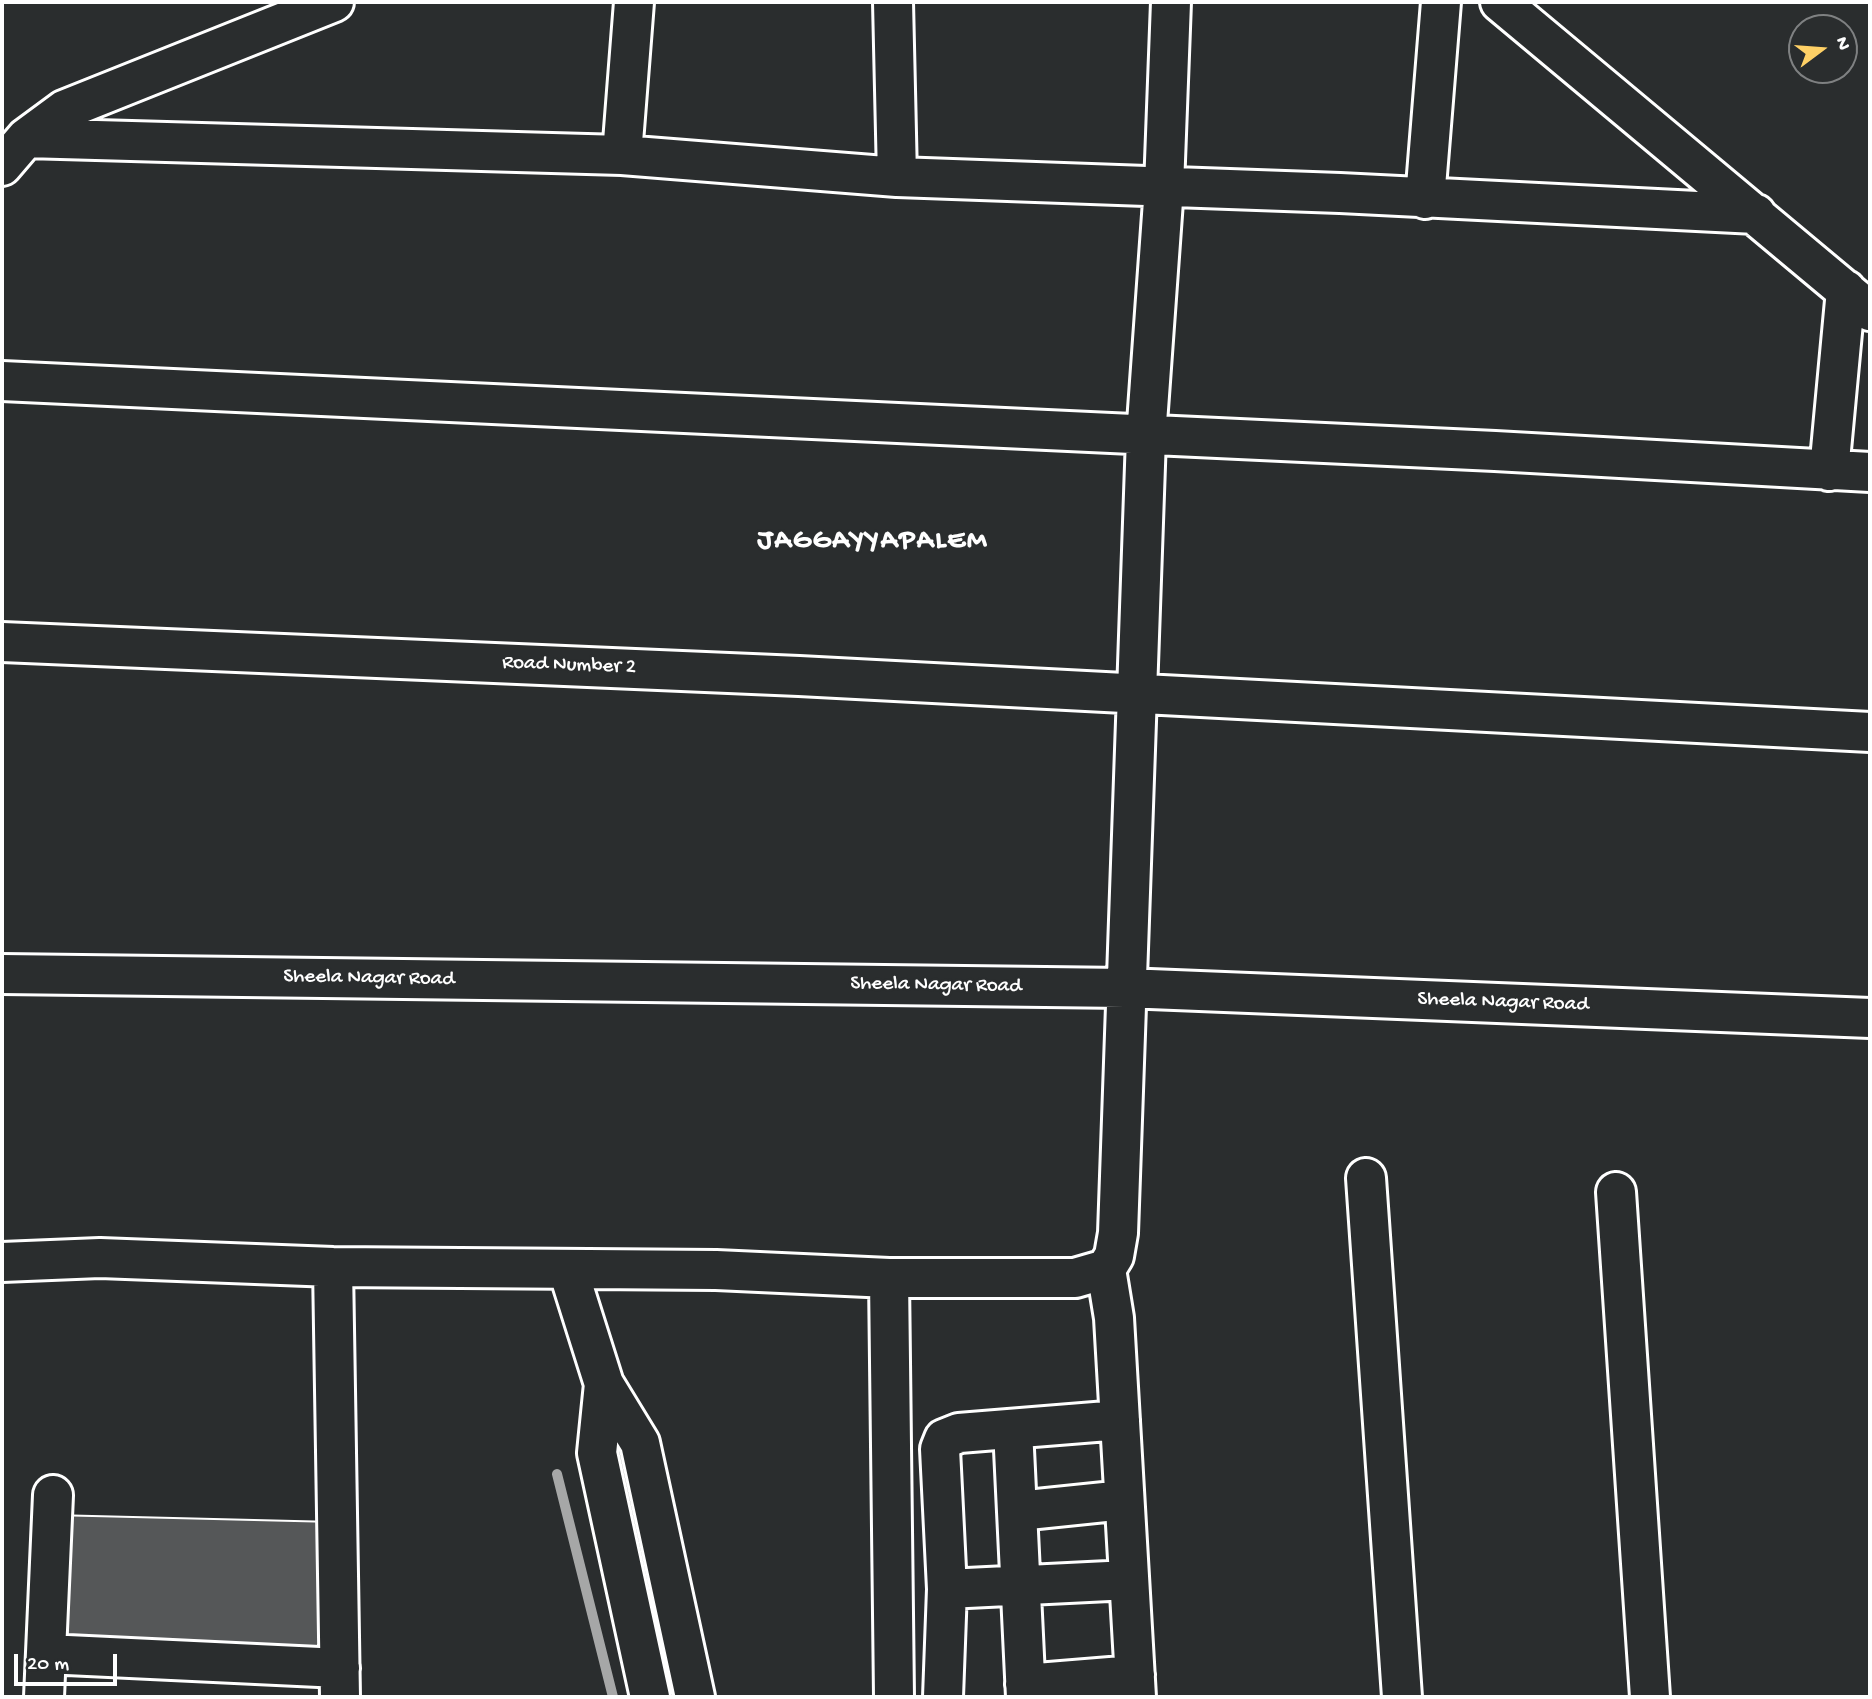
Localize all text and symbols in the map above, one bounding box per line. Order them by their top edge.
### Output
north arrow [1788,14,1858,84]
text: N [1829,34,1855,53]
district label: JAGGAYYAPALEM [759,526,987,560]
street label: Road Number 2 [502,651,636,681]
street label: Sheela Nagar Road [283,965,455,993]
street label: Sheela Nagar Road [850,972,1022,1000]
street label: Sheela Nagar Road [1417,987,1589,1019]
scale bar [18,1640,121,1684]
text: 20 m [27,1653,69,1678]

